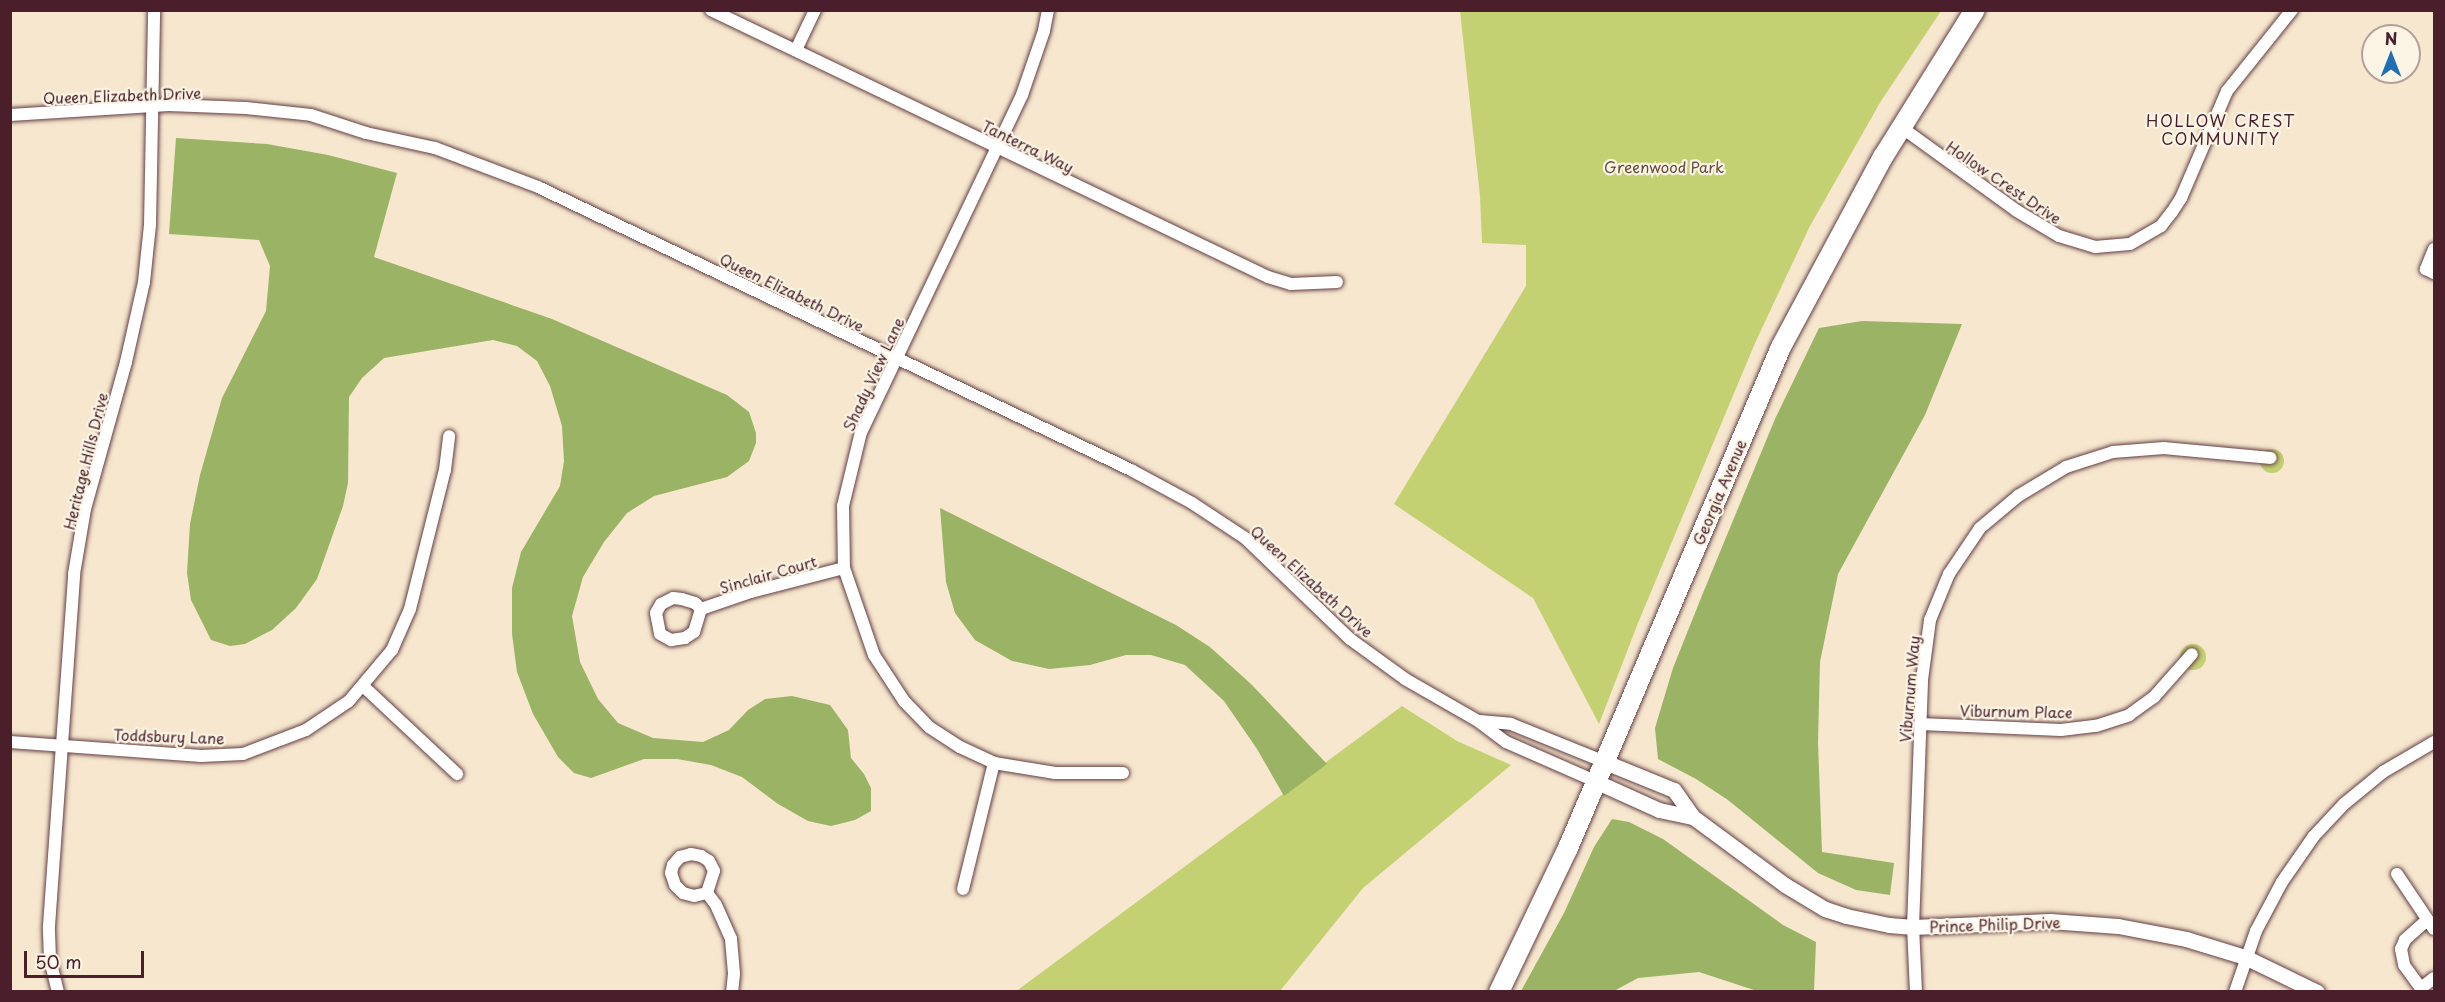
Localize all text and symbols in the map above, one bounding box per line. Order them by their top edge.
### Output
north arrow [2361,24,2421,84]
text: N [2385,26,2397,50]
street label: Queen Elizabeth Drive [41,83,203,107]
district label: HOLLOW CREST COMMUNITY [2147,110,2295,148]
street label: Tanterra Way [979,116,1077,176]
street label: Hollow Crest Drive [1943,137,2065,227]
park label: Greenwood Park [1604,158,1724,176]
street label: Queen Elizabeth Drive [716,249,868,335]
street label: Shady View Lane [839,314,907,434]
street label: Heritage Hills Drive [59,390,111,532]
street label: Georgia Avenue [1689,436,1749,548]
street label: Queen Elizabeth Drive [1246,521,1378,641]
street label: Sinclair Court [717,552,819,596]
street label: Viburnum Way [1895,635,1923,743]
street label: Viburnum Place [1960,701,2072,721]
street label: Toddsbury Lane [113,725,225,747]
street label: Prince Philip Drive [1928,913,2062,935]
scale bar [27,939,147,977]
text: 50 m [35,948,82,975]

